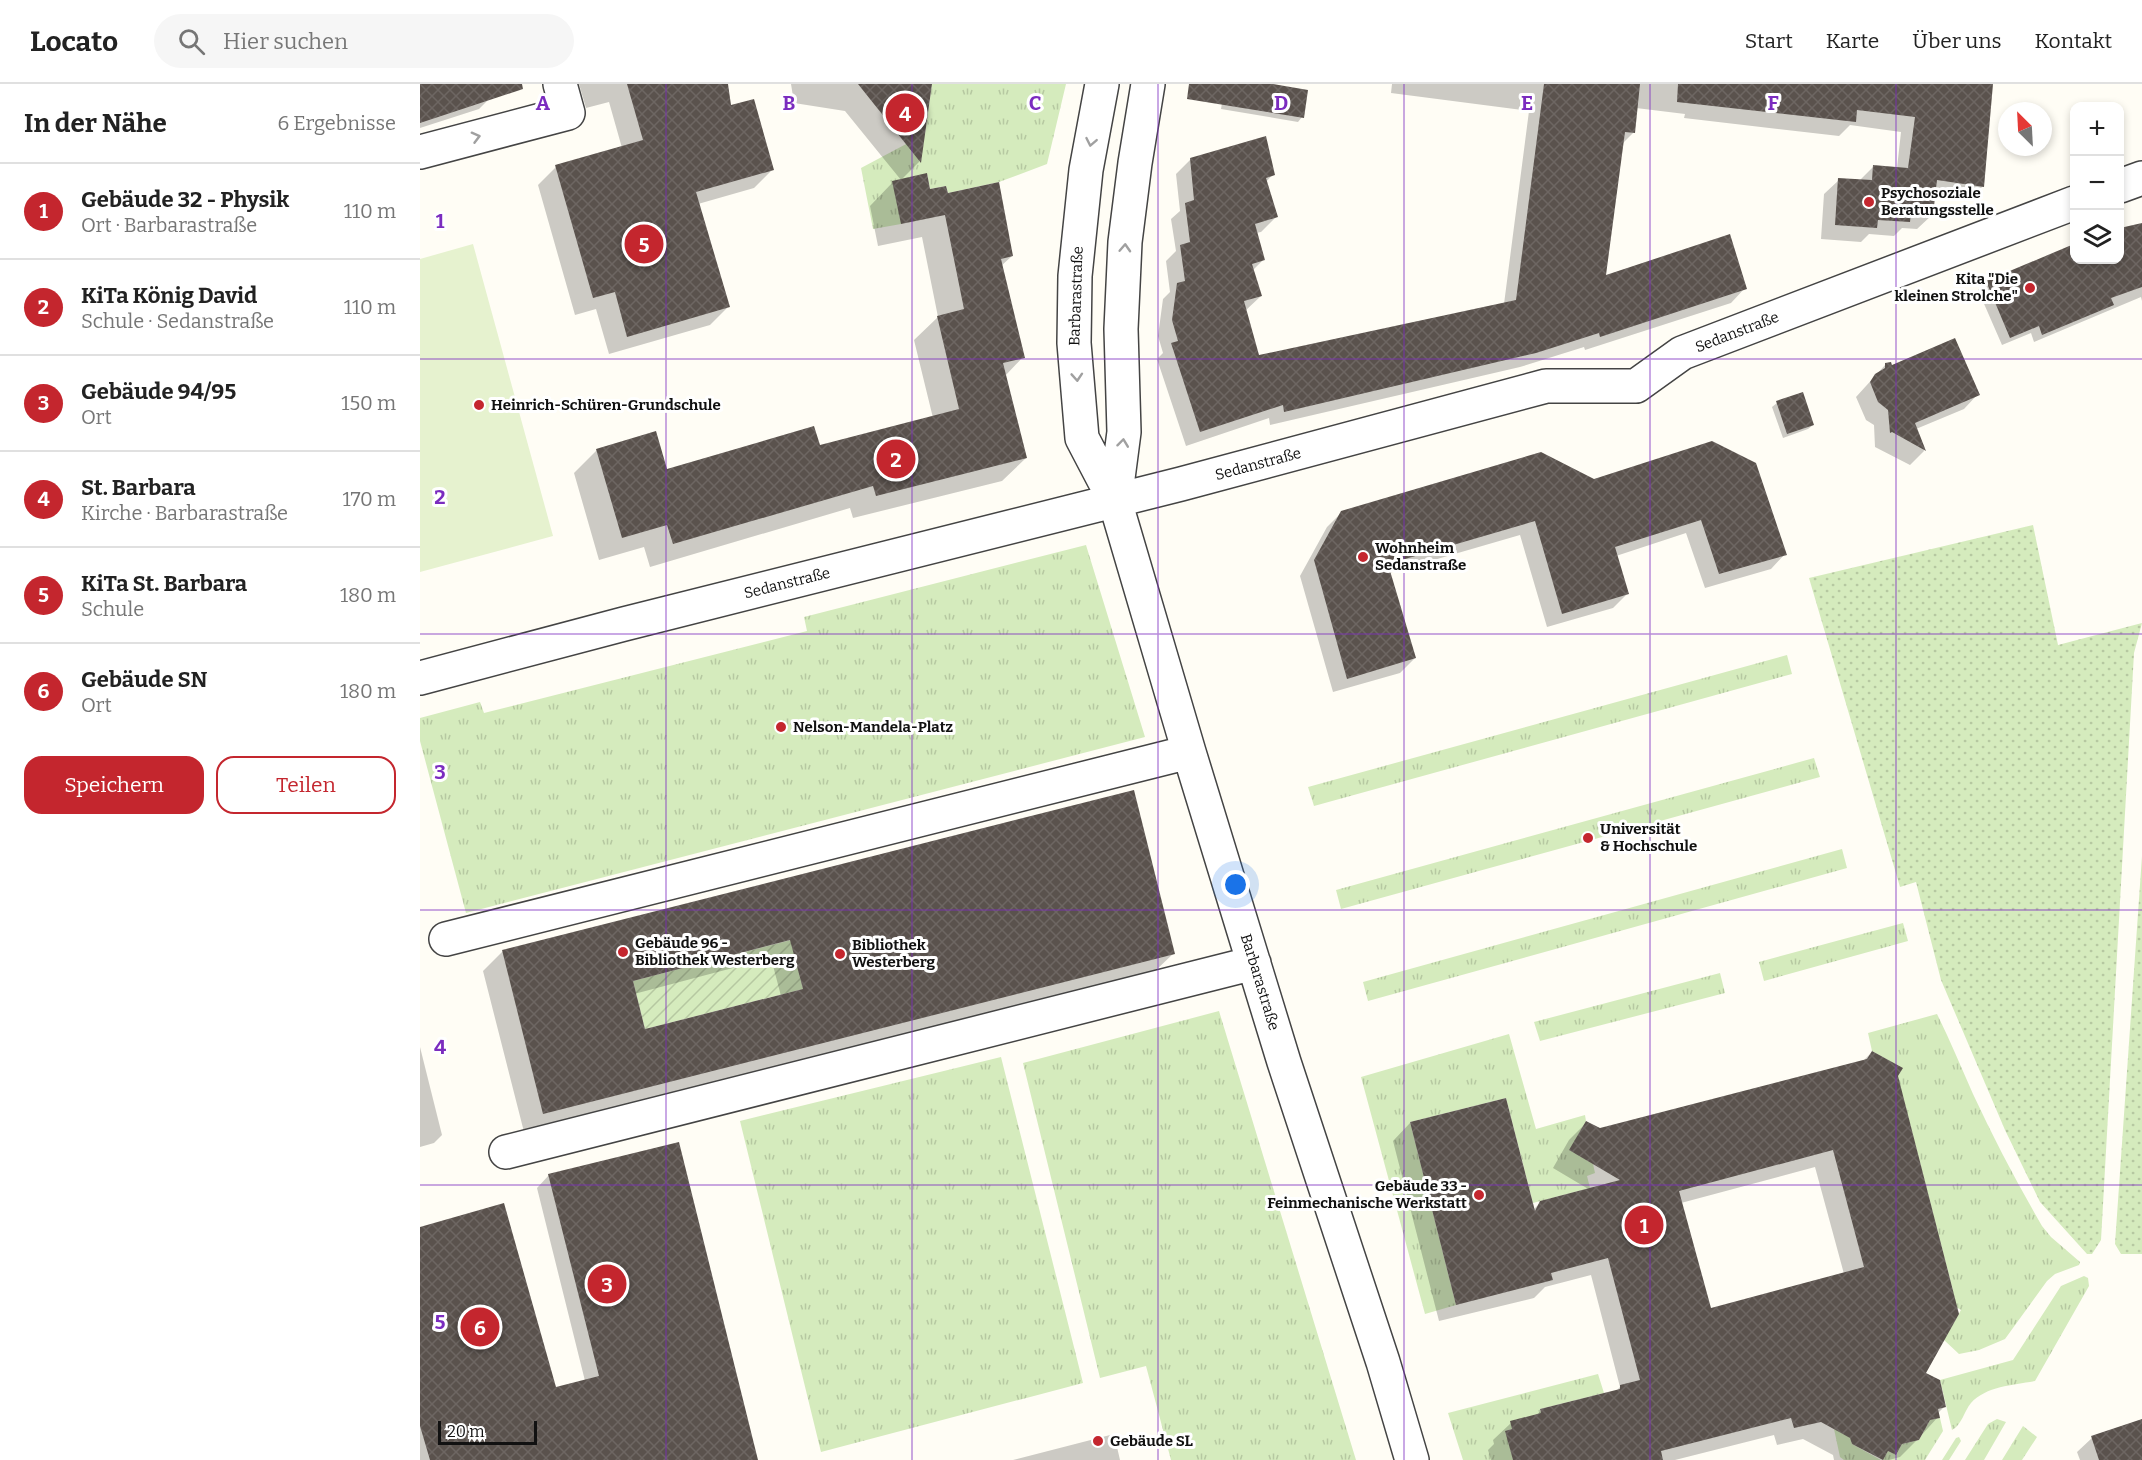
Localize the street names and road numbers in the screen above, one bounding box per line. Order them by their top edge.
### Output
street label: Barbarastraße [1065,246,1087,346]
street label: Sedanstraße [1693,308,1781,356]
street label: Sedanstraße [1213,444,1303,484]
street label: Sedanstraße [742,564,832,602]
street label: Barbarastraße [1237,932,1283,1032]

